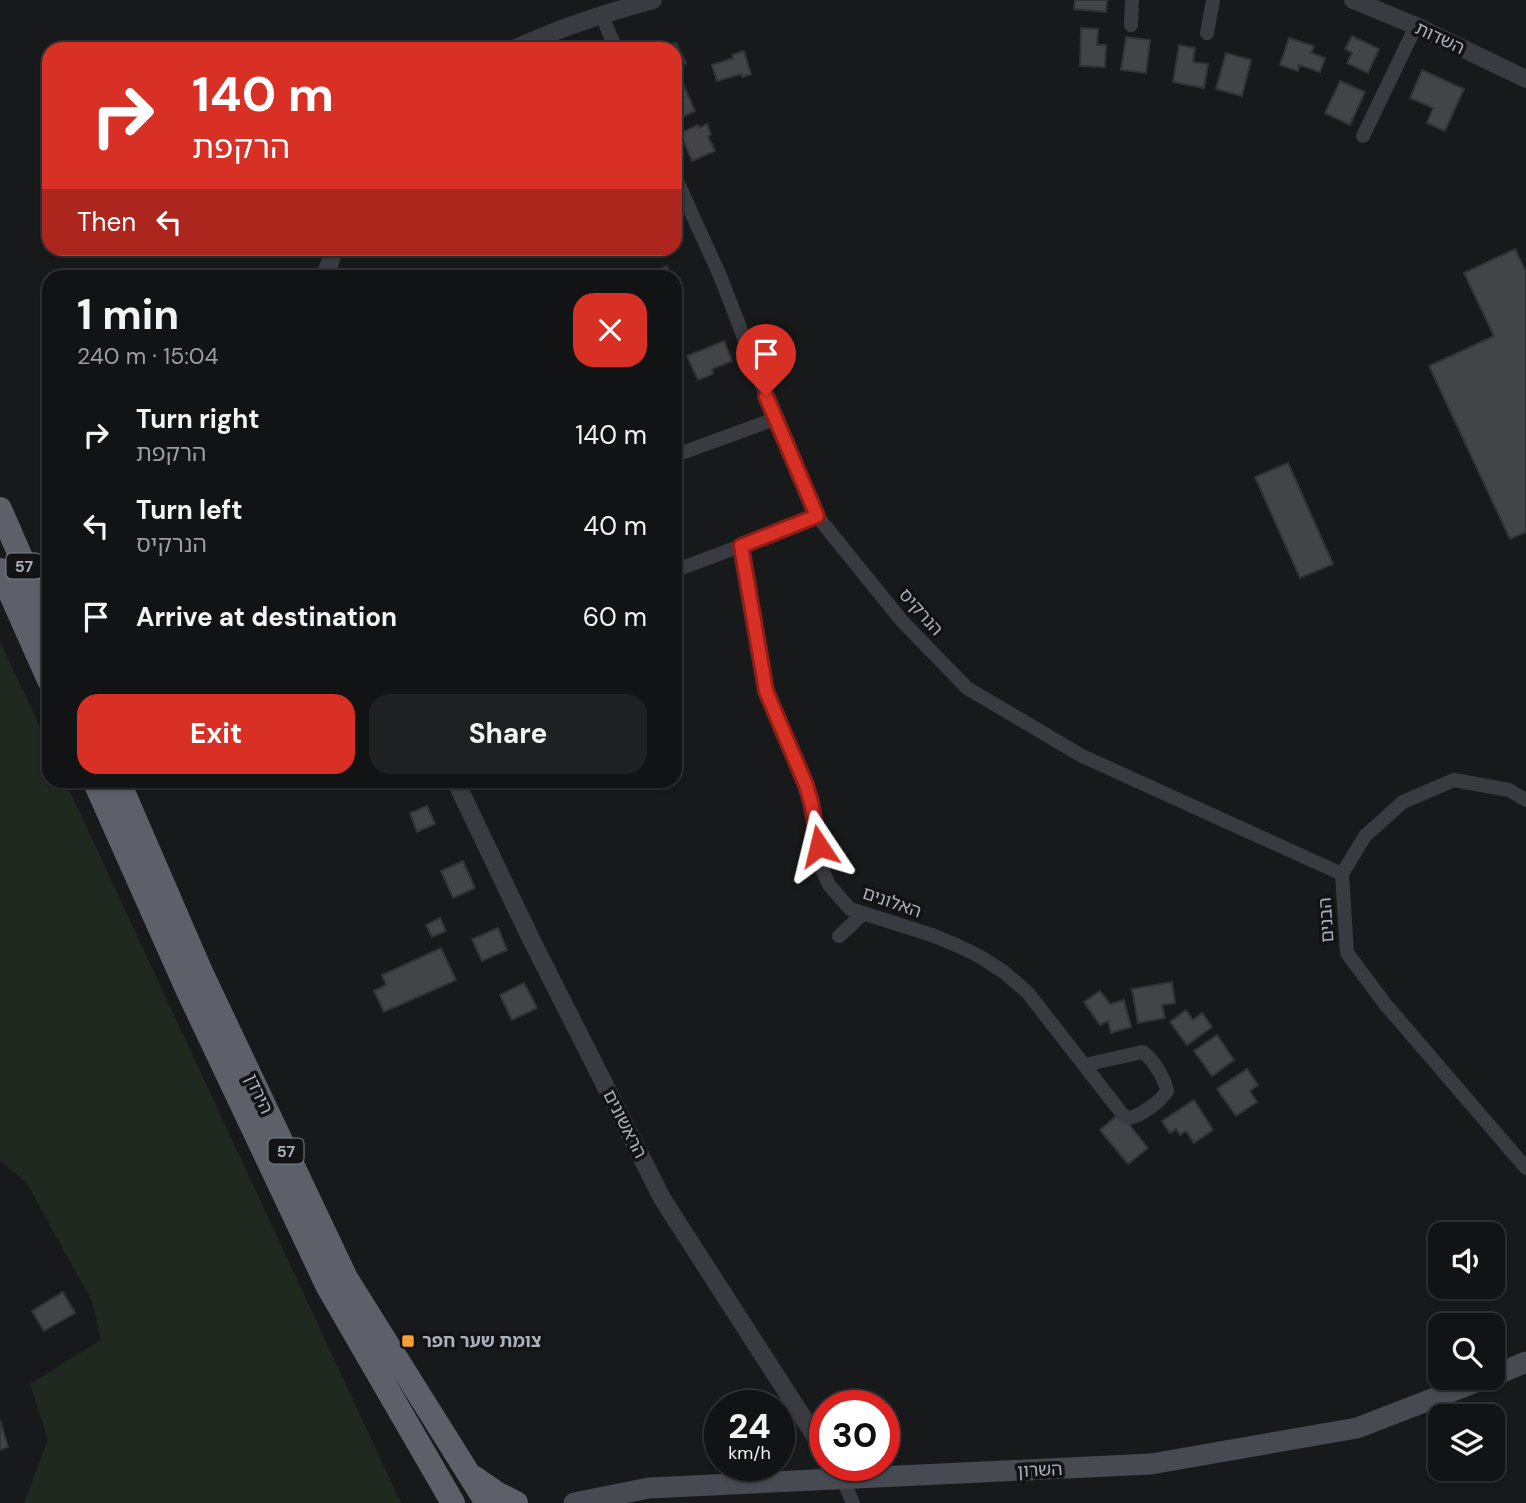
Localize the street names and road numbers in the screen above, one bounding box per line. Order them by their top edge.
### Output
street label: השדות [1411,16,1469,60]
road number: 57 [6,554,42,579]
street label: הנרקיס [893,583,949,641]
street label: האלונים [859,881,925,923]
street label: הבנים [1312,897,1340,943]
street label: הירדן [239,1070,279,1118]
street label: הראשונים [598,1086,652,1162]
road number: 57 [268,1138,304,1163]
street label: השרון [1017,1457,1063,1483]

